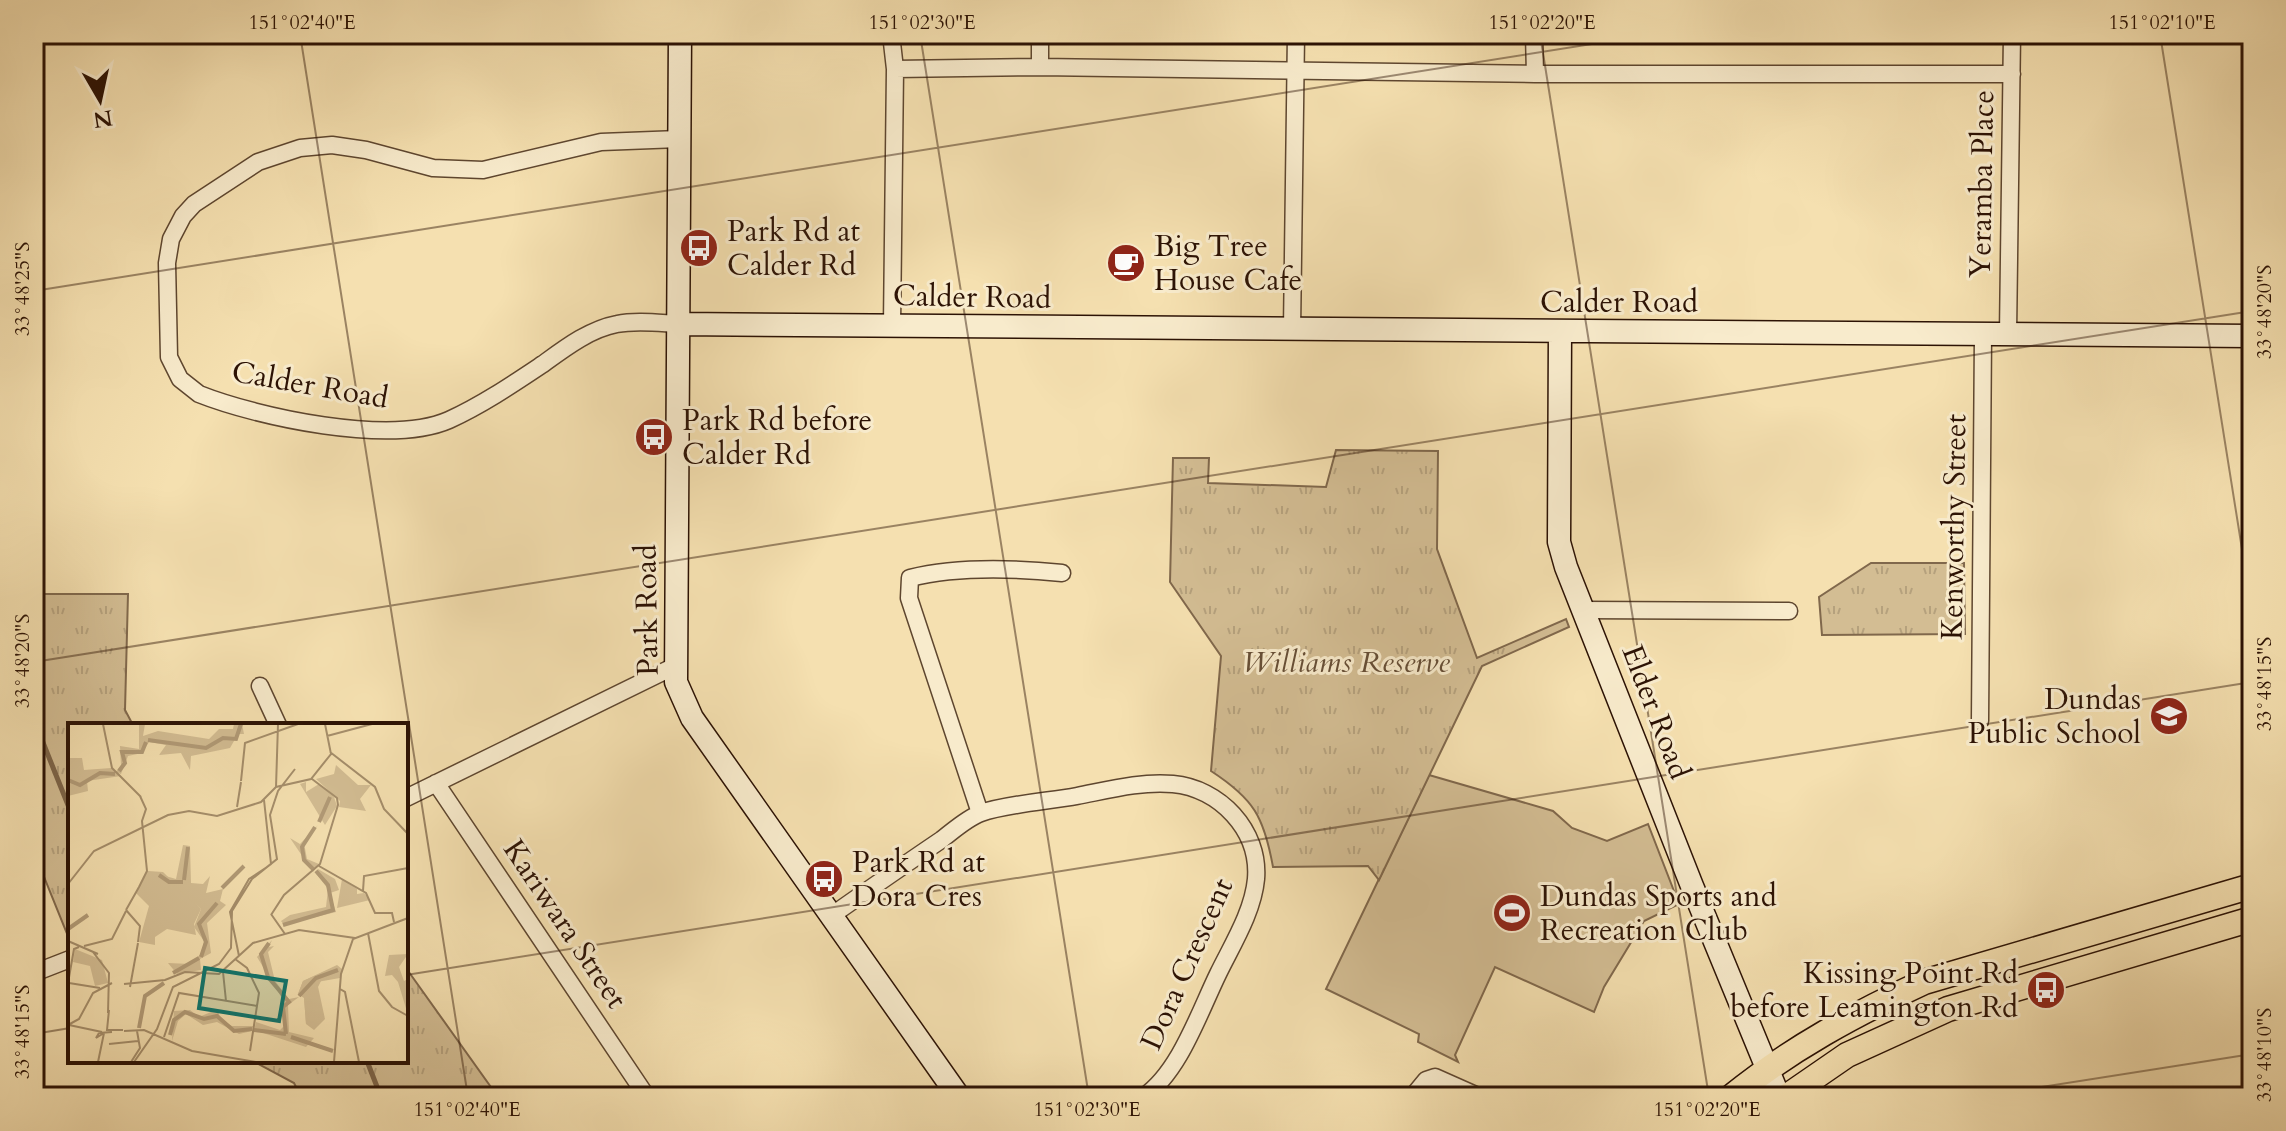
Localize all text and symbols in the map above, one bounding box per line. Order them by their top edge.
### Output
text: 151°02'40"E [249,9,355,36]
text: 151°02'30"E [869,9,975,36]
text: 151°02'20"E [1489,9,1595,36]
text: 151°02'10"E [2109,9,2215,36]
north arrow [60,60,140,140]
street label: Yeramba Place [1960,90,2004,278]
text: N [91,102,115,135]
place label: Park Rd at Calder Rd [727,211,861,286]
place label: Big Tree House Cafe [1154,226,1302,301]
bus stop icon: Park Rd at Calder Rd [678,227,720,269]
text: 33°48'25"S [9,242,36,336]
cafe icon: Big Tree House Cafe [1105,242,1147,284]
text: 33°48'20"S [2251,265,2278,359]
street label: Calder Road [893,275,1051,319]
street label: Calder Road [1540,282,1698,323]
street label: Calder Road [229,351,391,419]
place label: Park Rd before Calder Rd [682,400,872,475]
street label: Kenworthy Street [1932,413,1976,640]
bus stop icon: Park Rd before Calder Rd [633,416,675,458]
street label: Park Road [625,544,669,676]
text: 33°48'20"S [9,614,36,708]
text: 33°48'15"S [2251,637,2278,731]
street label: Elder Road [1612,639,1700,785]
park label: Williams Reserve [1242,642,1450,683]
place label: Dundas Public School [1968,679,2141,754]
school or university icon: Dundas Public School [2148,695,2190,737]
inset map [68,723,408,1063]
street label: Kariwara Street [493,831,637,1017]
place label: Park Rd at Dora Cres [852,842,986,917]
bus stop icon: Park Rd at Dora Cres [803,858,845,900]
street label: Dora Crescent [1131,871,1243,1056]
place label: Dundas Sports and Recreation Club [1540,876,1777,951]
sports icon: Dundas Sports and Recreation Club [1491,892,1533,934]
place label: Kissing Point Rd before Leamington Rd [1730,953,2018,1028]
bus stop icon: Kissing Point Rd before Leamington Rd [2025,969,2067,1011]
text: 33°48'15"S [9,985,36,1079]
text: 33°48'10"S [2251,1008,2278,1102]
text: 151°02'40"E [414,1096,520,1123]
text: 151°02'30"E [1034,1096,1140,1123]
text: 151°02'20"E [1654,1096,1760,1123]

